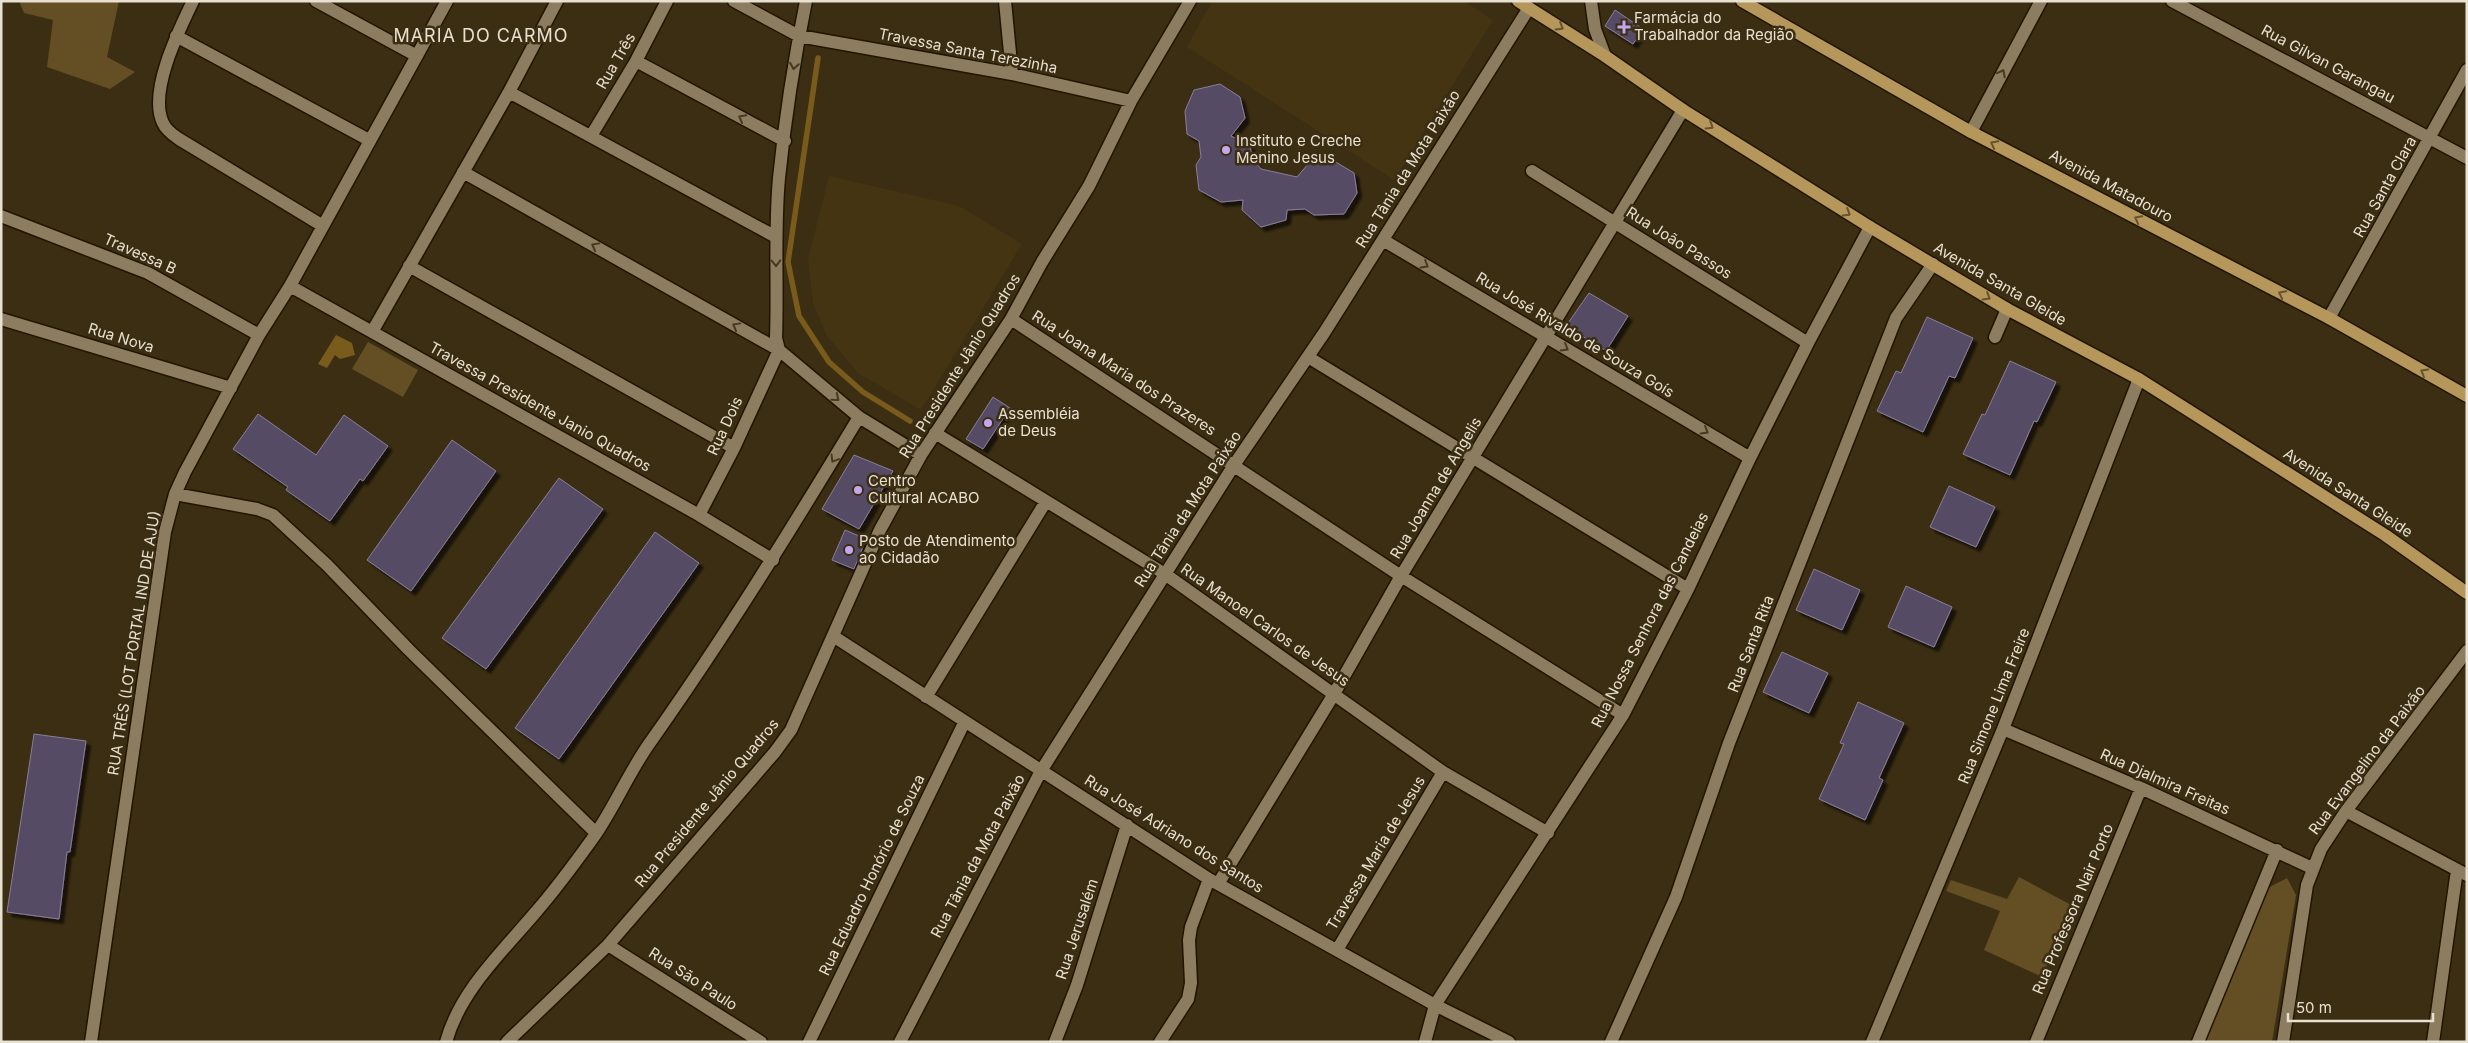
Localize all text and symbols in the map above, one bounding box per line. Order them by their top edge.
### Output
place label: Farmácia do Trabalhador da Região [1634,8,1794,44]
street label: Rua Gilvan Garangau [2258,20,2398,107]
one-way arrow [1554,21,1563,31]
marker: Farmácia do Trabalhador da Região [1618,21,1630,33]
street label: Travessa Santa Terezinha [877,24,1059,77]
district label: MARIA DO CARMO [393,25,569,46]
street label: Rua Três [592,29,639,92]
one-way arrow [789,63,800,71]
one-way arrow [1996,70,2006,79]
street label: Rua Tânia da Mota Paixão [1351,86,1464,251]
one-way arrow [738,114,747,124]
one-way arrow [1704,120,1713,130]
place label: Instituto e Creche Menino Jesus [1236,131,1361,167]
street label: Rua Santa Clara [2349,133,2420,241]
one-way arrow [1990,140,1999,150]
marker: Instituto e Creche Menino Jesus [1220,144,1232,156]
street label: Avenida Matadouro [2046,145,2176,226]
street label: Rua João Passos [1623,202,1736,283]
one-way arrow [1842,207,1851,216]
one-way arrow [2134,215,2143,225]
street label: Travessa B [101,229,180,278]
street label: Avenida Santa Gleide [1930,238,2070,329]
one-way arrow [591,243,600,253]
one-way arrow [1420,258,1429,268]
one-way arrow [771,260,781,267]
street label: Rua José Rivaldo de Souza Goís [1473,268,1678,401]
street label: Rua Presidente Jânio Quadros [895,270,1024,461]
one-way arrow [1981,290,1990,300]
one-way arrow [2278,290,2287,300]
street label: Rua Joana Maria dos Prazeres [1029,306,1220,439]
street label: Rua Nova [86,319,156,357]
one-way arrow [732,323,741,333]
street label: Travessa Presidente Janio Quadros [426,337,655,476]
one-way arrow [1559,342,1568,352]
one-way arrow [2421,369,2430,379]
street label: Rua Dois [703,393,746,458]
one-way arrow [830,393,839,401]
place label: Assembléia de Deus [998,404,1080,440]
street label: Rua Joanna de Angelis [1386,413,1486,562]
marker: Assembléia de Deus [982,417,994,429]
one-way arrow [1699,424,1708,434]
street label: Rua Tânia da Mota Paixão [1130,427,1245,590]
street label: Avenida Santa Gleide [2280,444,2416,541]
one-way arrow [830,453,840,462]
place label: Centro Cultural ACABO [868,471,980,507]
marker: Centro Cultural ACABO [852,484,864,496]
street label: RUA TRÊS (LOT PORTAL IND DE AJU) [103,509,164,777]
street label: Rua Nossa Senhora das Candeias [1587,509,1712,731]
place label: Posto de Atendimento ao Cidadão [859,531,1015,567]
marker: Posto de Atendimento ao Cidadão [843,544,855,556]
street label: Rua Manoel Carlos de Jesus [1177,559,1353,690]
street label: Rua Santa Rita [1723,593,1778,695]
street label: Rua Simone Lima Freire [1954,625,2034,787]
street label: Rua Evangelino da Paixão [2304,681,2429,838]
street label: Rua Presidente Jânio Quadros [631,715,783,891]
street label: Rua Djalmira Freitas [2097,744,2233,819]
street label: Rua José Adriano dos Santos [1081,770,1268,897]
street label: Rua Eduadro Honório de Souza [814,771,929,979]
street label: Rua Tânia da Mota Paixão [926,771,1029,941]
street label: Travessa Maria de Jesus [1322,772,1429,933]
street label: Rua Professora Nair Porto [2028,821,2117,997]
street label: Rua Jerusalém [1051,876,1102,982]
street label: Rua São Paulo [645,943,741,1014]
scale bar [2288,990,2433,1022]
text: 50 m [2296,998,2332,1017]

